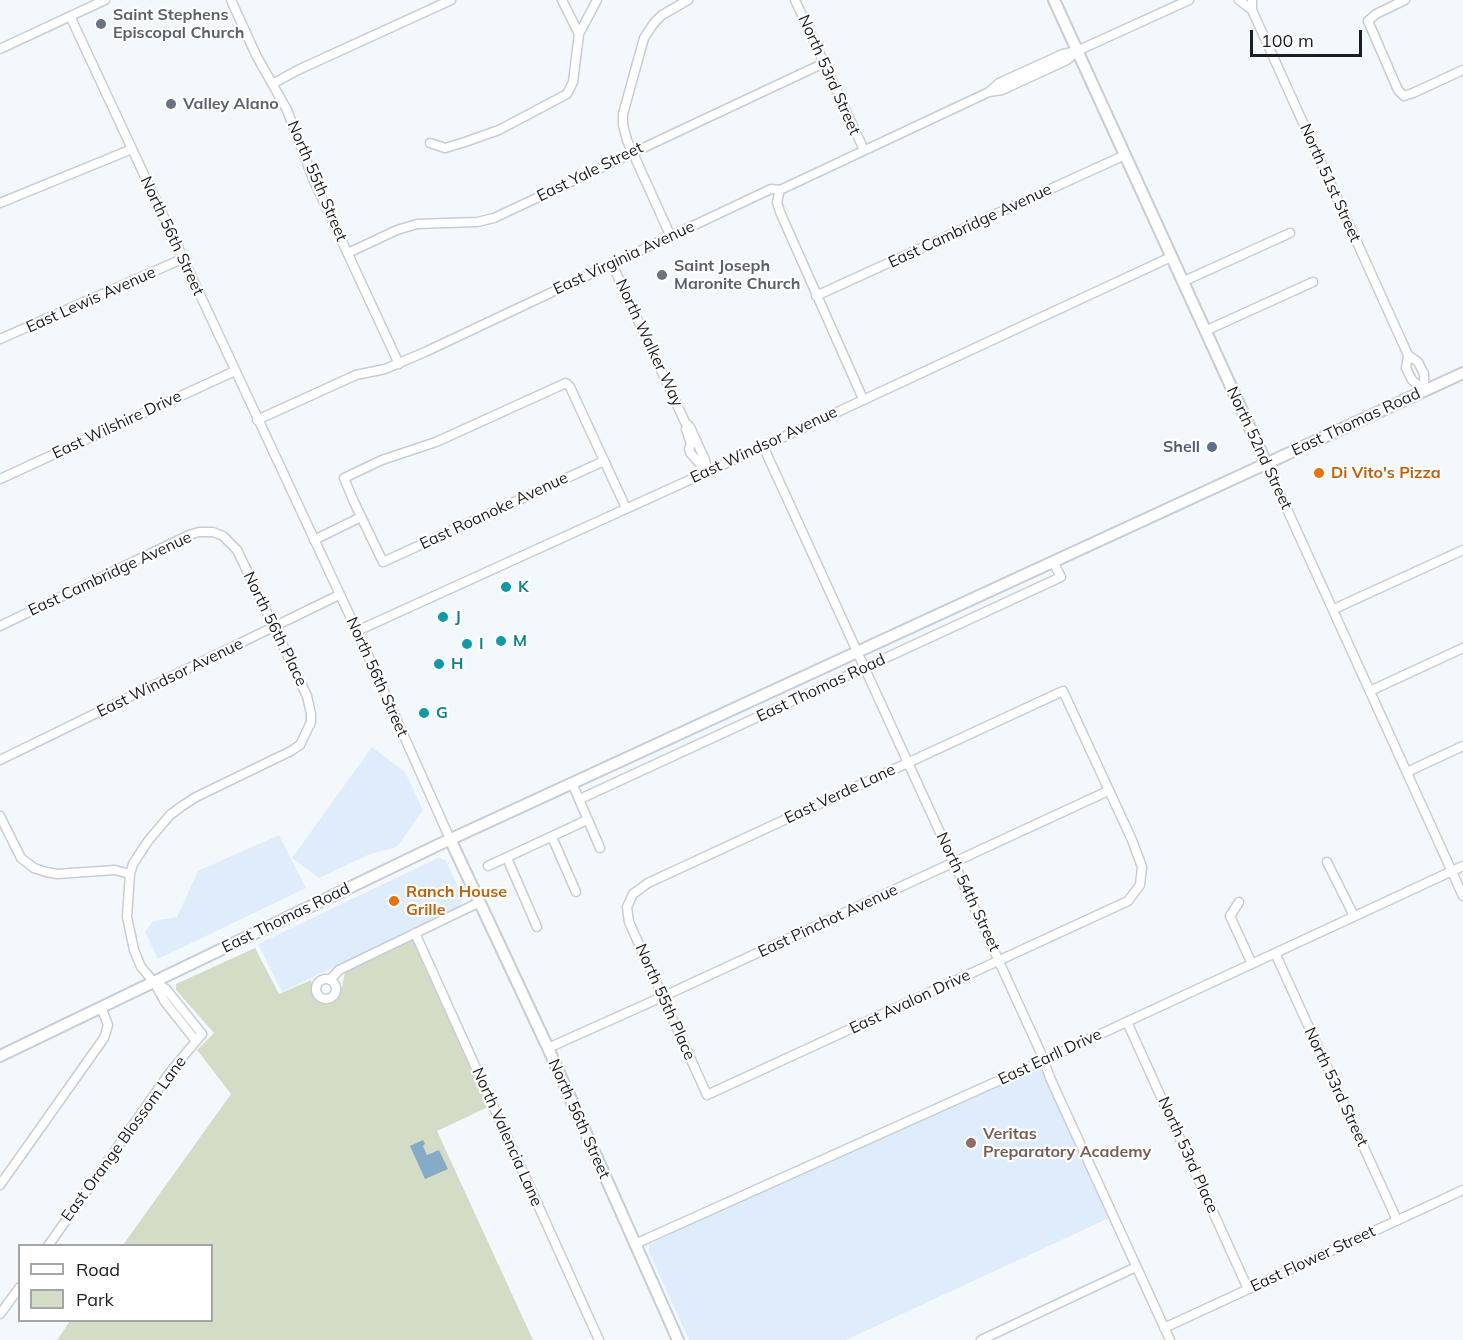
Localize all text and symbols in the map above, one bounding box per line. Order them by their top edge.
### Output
place label: Saint Stephens Episcopal Church [113,5,244,43]
street label: North 53rd Street [794,12,864,138]
marker: Saint Stephens Episcopal Church [94,17,108,31]
scale bar [1253,18,1366,56]
text: 100 m [1261,29,1314,52]
place label: Valley Alano [183,94,279,114]
marker: Valley Alano [164,97,178,111]
street label: North 55th Street [283,118,351,244]
street label: North 51st Street [1295,121,1365,245]
street label: East Yale Street [534,138,646,206]
street label: North 56th Street [136,173,208,299]
street label: East Cambridge Avenue [885,180,1055,272]
street label: East Virginia Avenue [550,217,698,299]
place label: Saint Joseph Maronite Church [674,256,800,294]
street label: East Lewis Avenue [23,263,159,337]
marker: Saint Joseph Maronite Church [655,268,669,282]
street label: North Walker Way [611,276,687,410]
street label: North 52nd Street [1222,384,1296,512]
street label: East Thomas Road [1289,384,1423,460]
street label: East Wilshire Drive [49,387,185,463]
street label: East Windsor Avenue [687,403,841,487]
place label: Shell [1163,437,1200,457]
marker: Shell [1205,440,1219,454]
place label: Di Vito's Pizza [1331,463,1441,483]
marker: Di Vito's Pizza [1312,466,1326,480]
street label: East Roanoke Avenue [417,468,571,554]
street label: East Cambridge Avenue [25,528,195,620]
street label: North 56th Place [239,569,311,689]
place label: K [518,577,529,597]
marker: K [499,580,513,594]
place label: J [455,607,461,627]
marker: J [436,610,450,624]
street label: North 56th Street [342,614,412,740]
place label: M [513,631,527,651]
street label: East Windsor Avenue [94,634,246,722]
place label: I [479,634,484,654]
marker: M [494,634,508,648]
marker: I [460,637,474,651]
street label: East Thomas Road [754,650,888,726]
place label: H [451,654,463,674]
marker: H [432,657,446,671]
place label: G [436,703,448,723]
marker: G [417,706,431,720]
street label: East Verde Lane [782,760,898,828]
street label: North 54th Street [932,829,1004,955]
street label: East Thomas Road [219,879,353,957]
street label: East Pinchot Avenue [755,880,901,962]
place label: Ranch House Grille [406,882,507,920]
marker: Ranch House Grille [387,894,401,908]
street label: North 55th Place [631,941,699,1063]
street label: East Avalon Drive [847,966,973,1038]
street label: North 53rd Street [1300,1024,1372,1150]
street label: East Earll Drive [995,1025,1105,1089]
street label: East Orange Blossom Lane [58,1053,190,1225]
street label: North 56th Street [544,1056,614,1182]
street label: North Valencia Lane [468,1065,546,1209]
street label: North 53rd Place [1154,1094,1222,1216]
place label: Veritas Preparatory Academy [983,1124,1151,1162]
marker: Veritas Preparatory Academy [964,1136,978,1150]
street label: East Flower Street [1248,1222,1378,1296]
legend [18,1244,213,1322]
text: Road [76,1258,120,1281]
text: Park [76,1288,114,1311]

